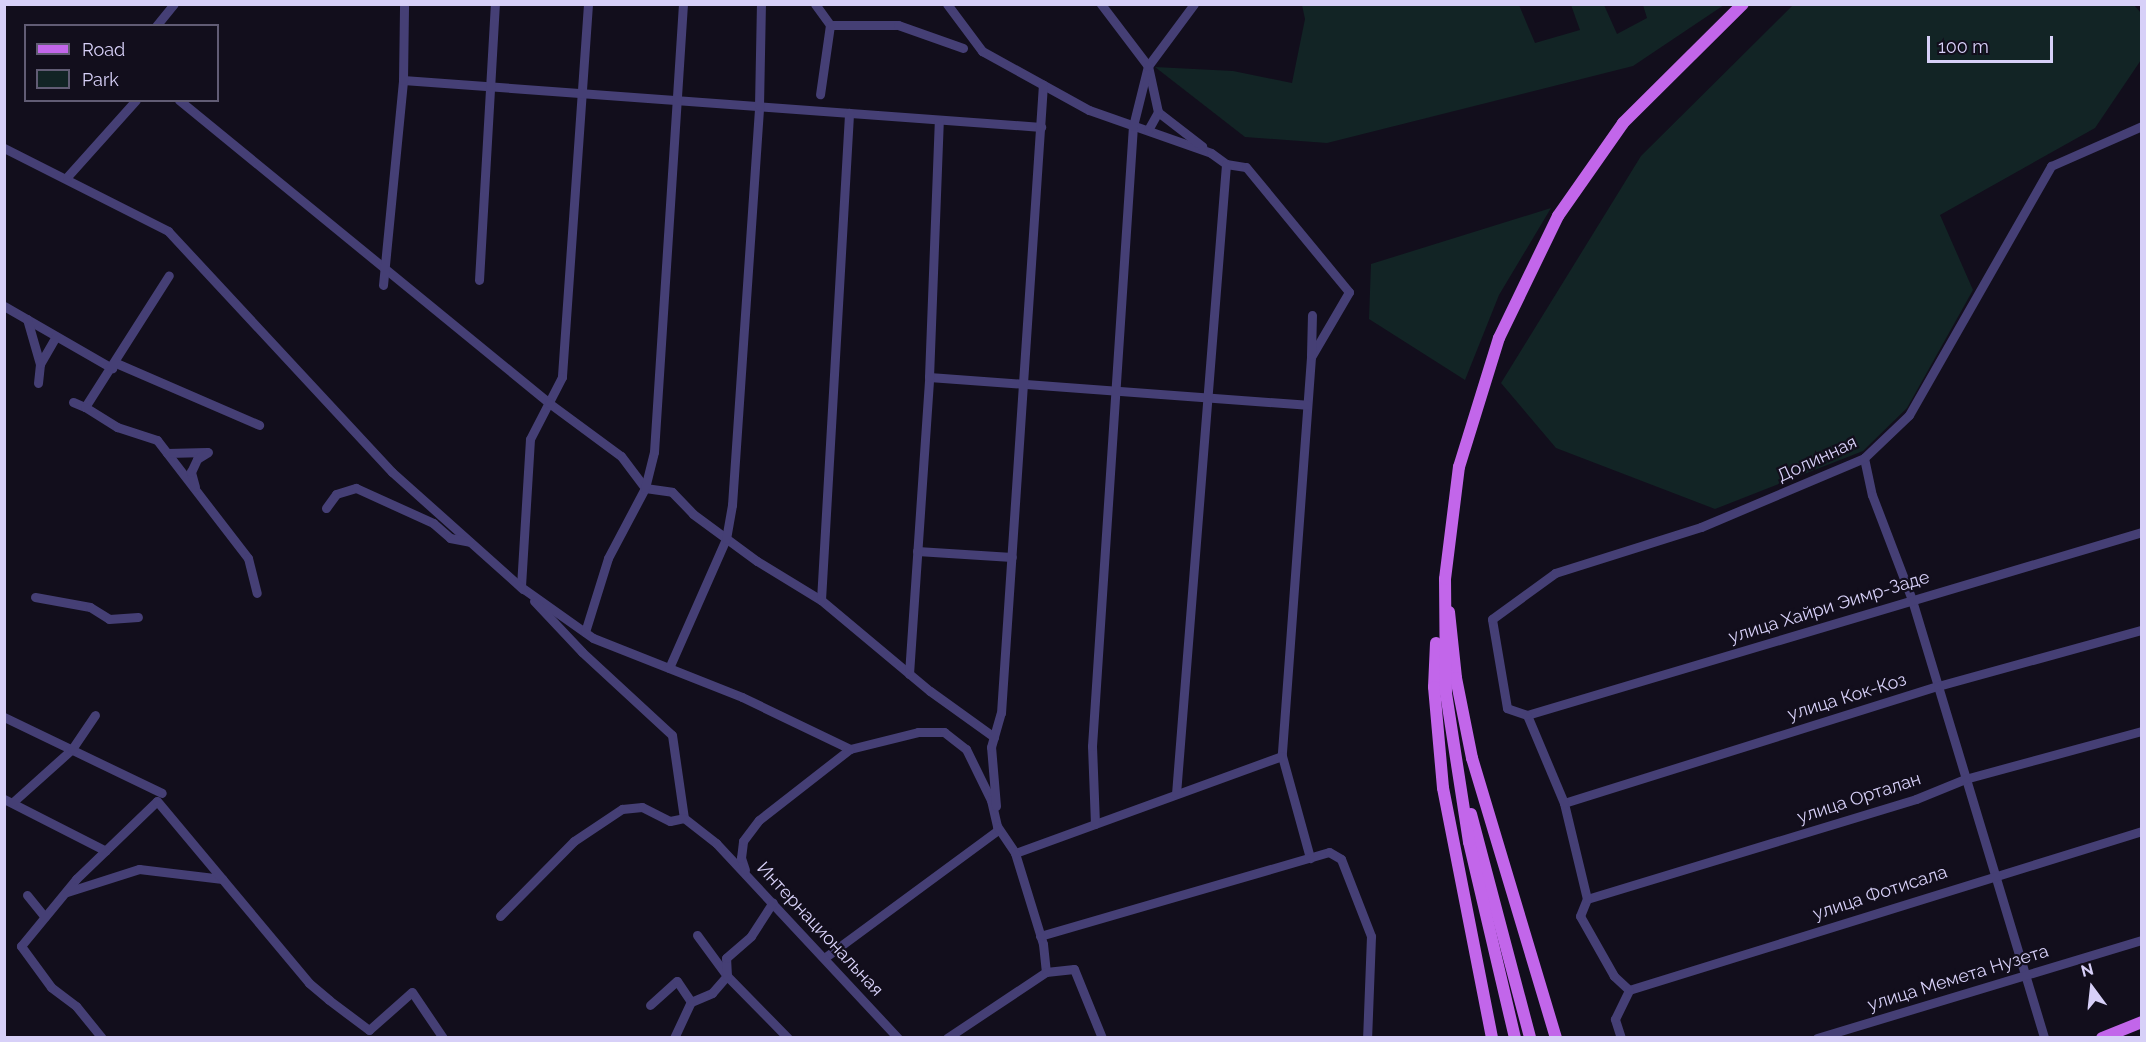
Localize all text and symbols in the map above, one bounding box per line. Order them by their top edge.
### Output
legend [24,24,219,102]
scale bar [1930,24,2056,62]
text: 100 m [1938,36,1989,57]
text: Road [82,39,125,60]
text: Park [82,69,119,90]
street label: Долинная [1774,431,1860,487]
street label: улица Хайри Эимр-Заде [1726,566,1932,648]
street label: улица Кок-Коз [1785,669,1909,725]
street label: улица Орталан [1794,768,1924,828]
street label: Интернациональная [752,857,888,1001]
street label: улица Фотисала [1810,861,1950,925]
street label: улица Мемета Нузета [1865,940,2051,1016]
north arrow [2062,958,2122,1018]
text: N [2079,959,2096,981]

